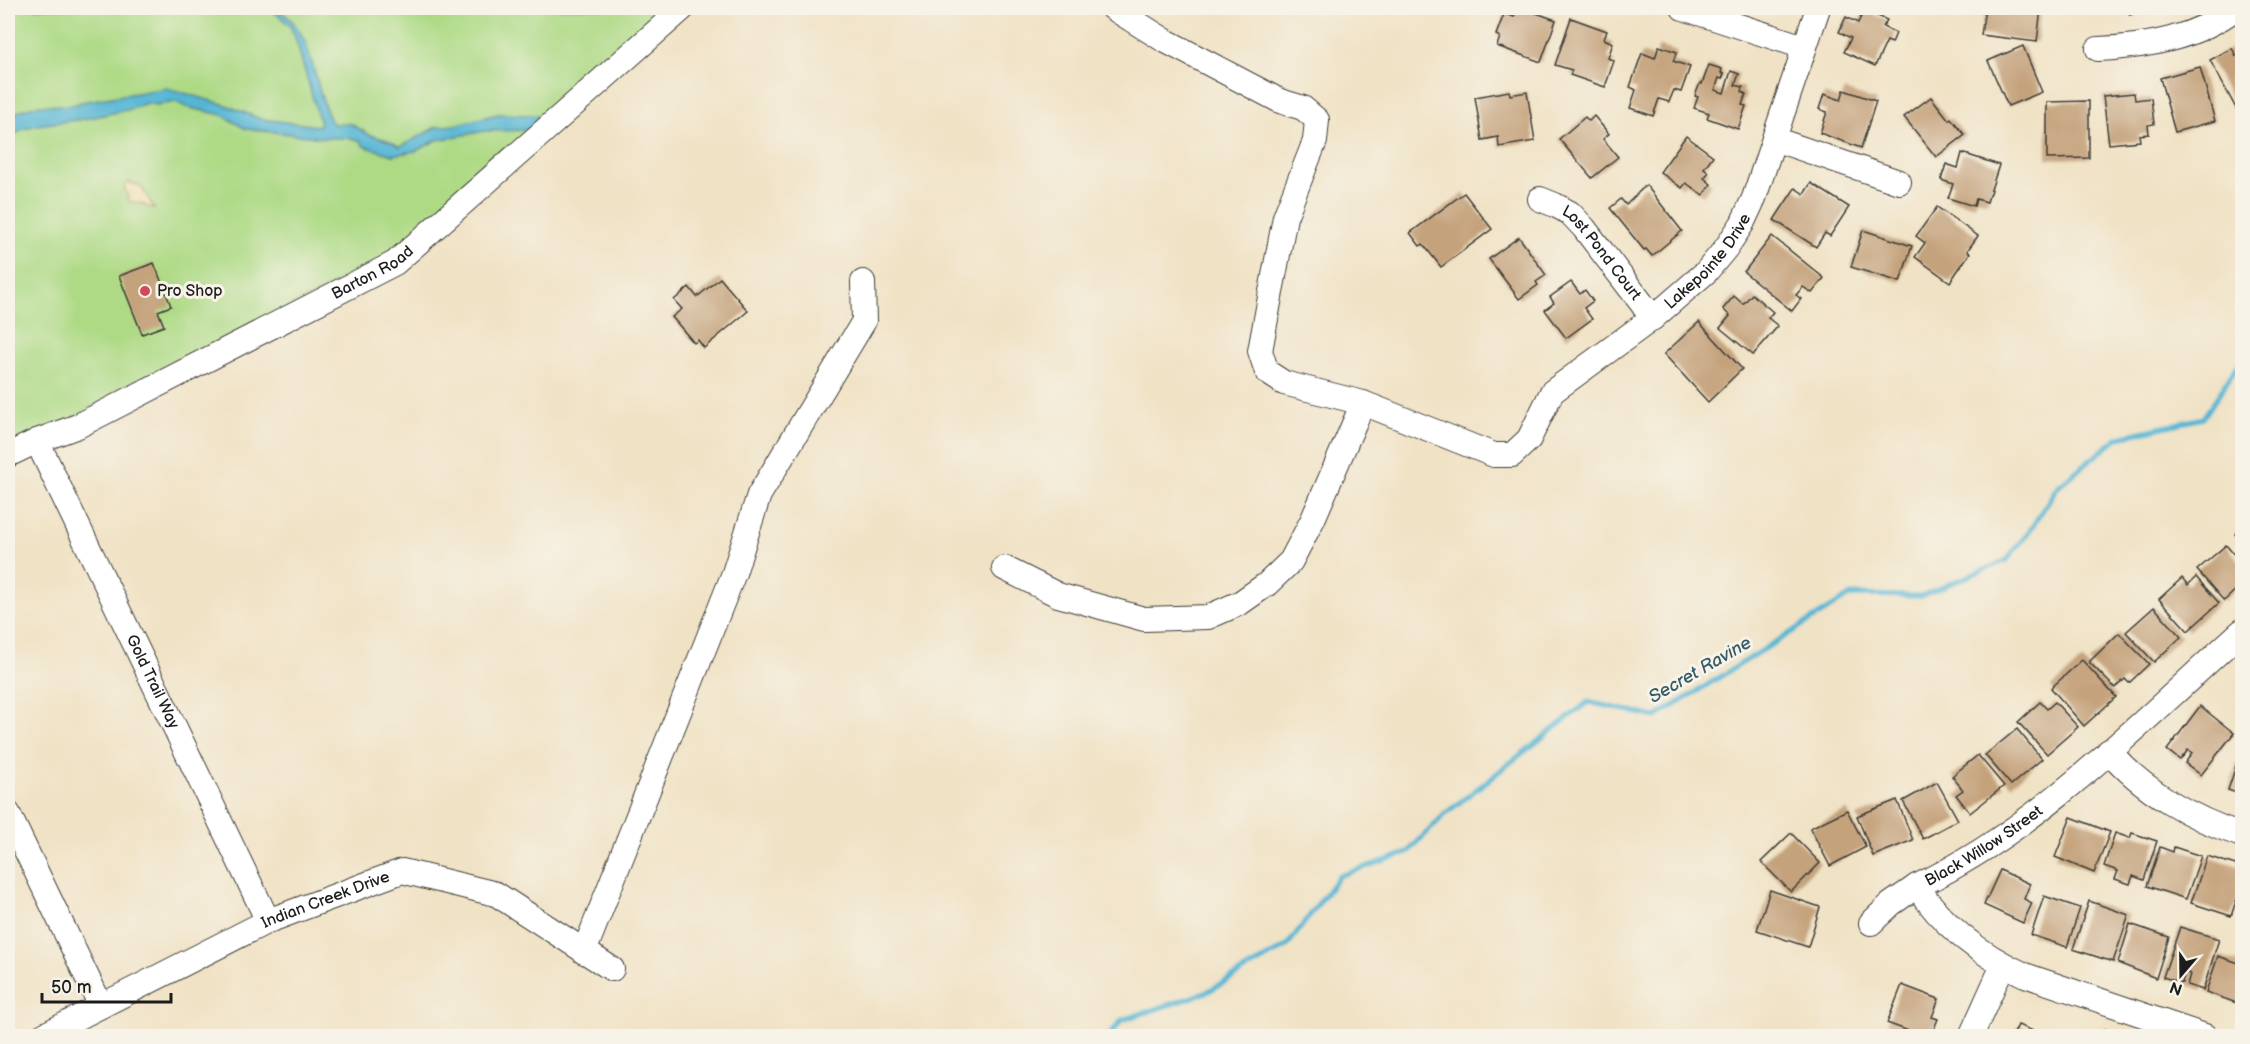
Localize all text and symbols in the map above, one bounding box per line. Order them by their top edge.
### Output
street label: Lost Pond Court [1559,201,1645,304]
street label: Lakepointe Drive [1661,210,1755,313]
street label: Barton Road [328,242,417,304]
place label: Pro Shop [157,282,223,301]
marker: Pro Shop [138,284,152,298]
street label: Gold Trail Way [122,632,184,732]
water label: Secret Ravine [1645,632,1755,708]
street label: Black Willow Street [1922,801,2046,890]
street label: Indian Creek Drive [258,867,393,932]
north arrow [2151,945,2211,1005]
scale bar [42,966,171,1004]
text: 50 m [51,977,92,998]
text: N [2167,977,2185,999]

